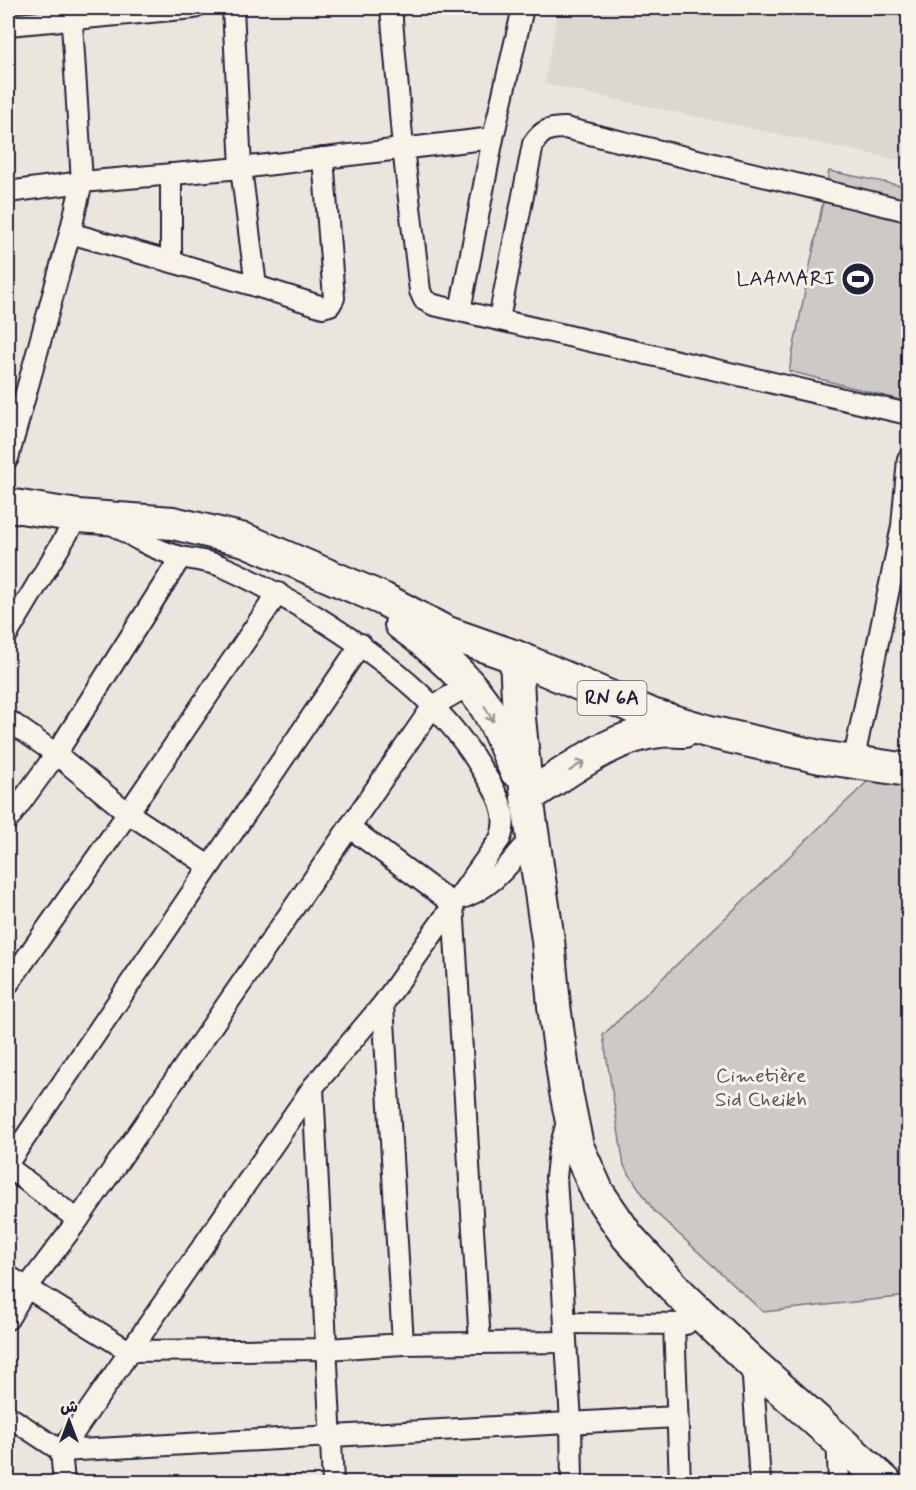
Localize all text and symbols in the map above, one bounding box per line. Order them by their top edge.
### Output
sports icon: LAAMARI [840,261,876,297]
place label: LAAMARI [736,265,835,293]
road number: RN 6A [578,681,646,715]
one-way arrow [483,705,495,722]
one-way arrow [568,760,585,772]
park label: Cimetière Sid Cheikh [715,1062,807,1114]
north arrow [39,1391,99,1451]
text: ش [60,1397,78,1418]

